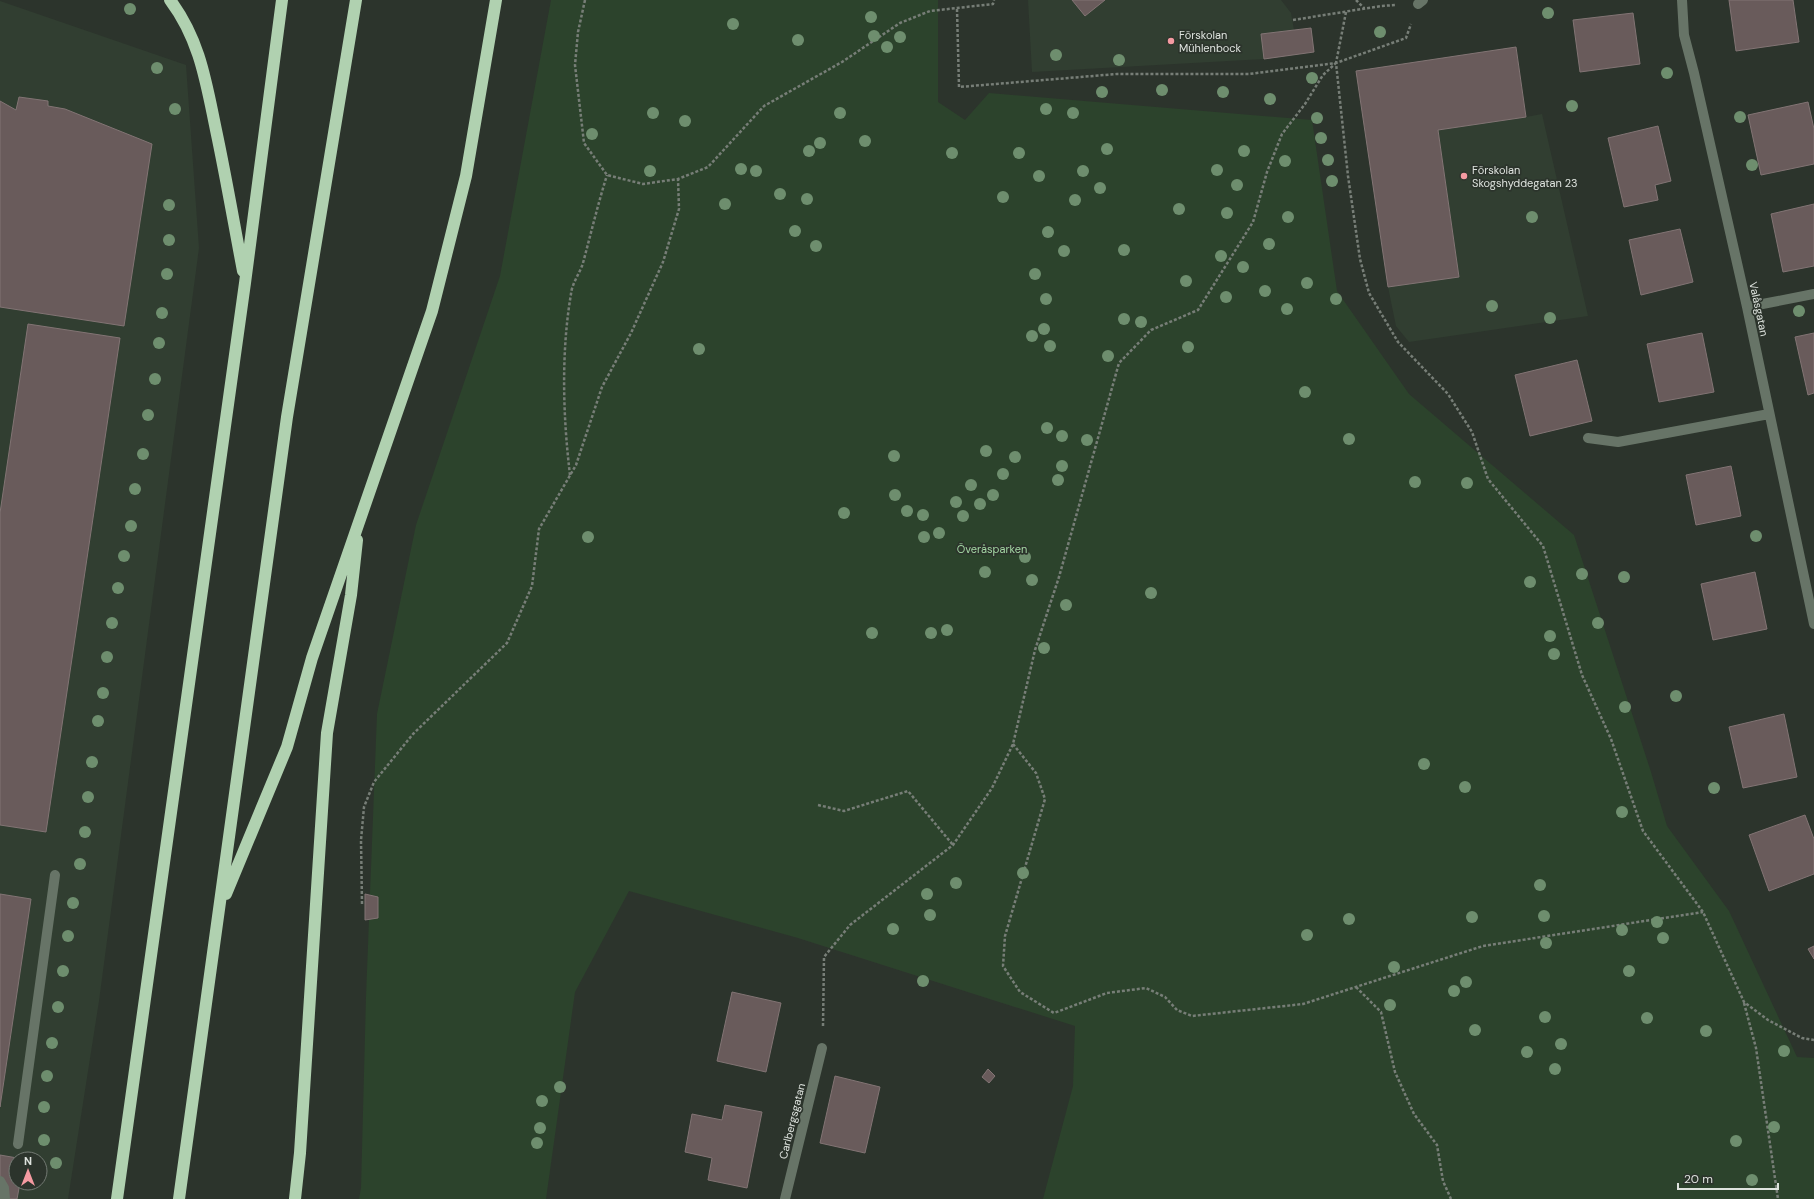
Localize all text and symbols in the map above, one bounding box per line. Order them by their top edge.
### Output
place label: Förskolan Mühlenbock [1179,28,1242,55]
marker: Förskolan Mühlenbock [1166,36,1176,46]
place label: Förskolan Skogshyddegatan 23 [1472,163,1578,190]
marker: Förskolan Skogshyddegatan 23 [1459,171,1469,181]
street label: Valåsgatan [1746,281,1772,337]
park label: Överåsparken [957,542,1027,556]
street label: Carlbergsgatan [776,1082,808,1160]
north arrow [8,1151,48,1191]
text: N [24,1154,32,1168]
scale bar [1678,1165,1778,1191]
text: 20 m [1684,1171,1713,1187]

